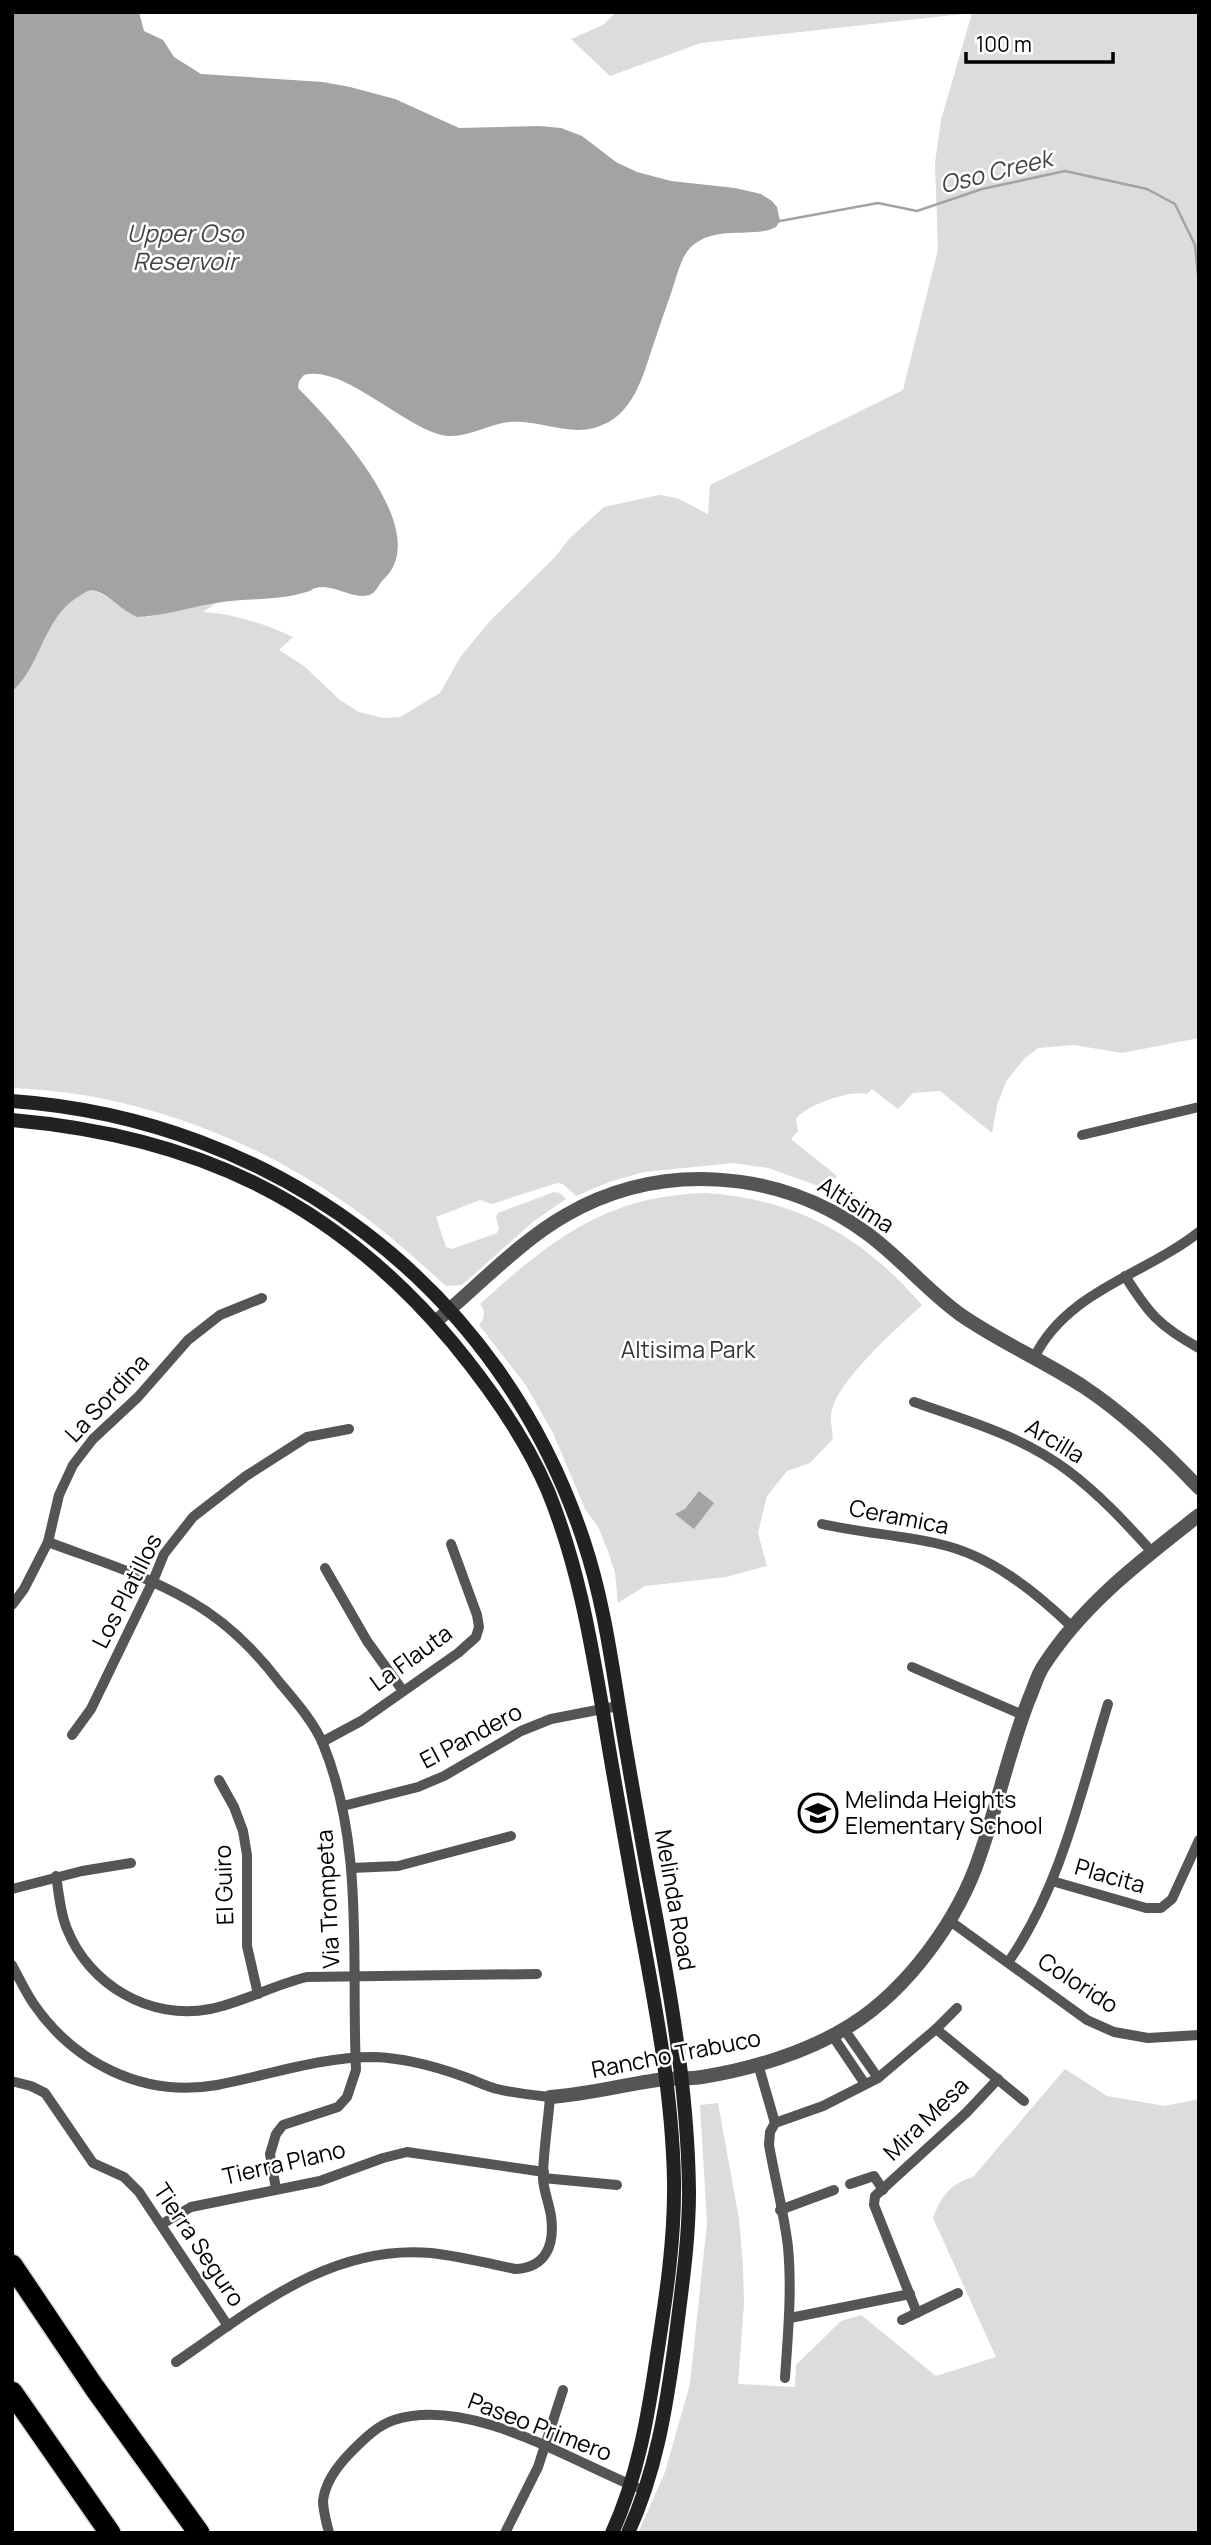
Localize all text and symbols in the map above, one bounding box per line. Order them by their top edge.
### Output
scale bar [966,21,1113,65]
text: 100 m [976,30,1032,58]
water label: Oso Creek [936,140,1058,200]
water label: Upper Oso Reservoir [127,216,245,277]
street label: Altisima [812,1168,901,1240]
park label: Altisima Park [621,1333,756,1365]
street label: La Sordina [57,1346,156,1449]
street label: Arcilla [1020,1410,1091,1470]
street label: Ceramica [847,1491,952,1541]
street label: Los Platillos [84,1528,169,1653]
street label: La Flauta [363,1616,458,1698]
street label: El Pandero [414,1695,527,1775]
place label: Melinda Heights Elementary School [845,1783,1043,1841]
school or university icon: Melinda Heights Elementary School [797,1792,839,1834]
street label: Melinda Road [648,1827,704,1973]
street label: Via Trompeta [307,1829,347,1969]
street label: El Guiro [206,1845,240,1926]
street label: Placita [1071,1850,1149,1900]
street label: Colorido [1032,1944,1125,2020]
street label: Rancho Trabuco [588,2021,763,2085]
street label: Mira Mesa [876,2069,975,2167]
street label: Tierra Plano [219,2132,348,2192]
street label: Tierra Seguro [147,2176,253,2313]
street label: Paseo Primero [464,2384,617,2468]

